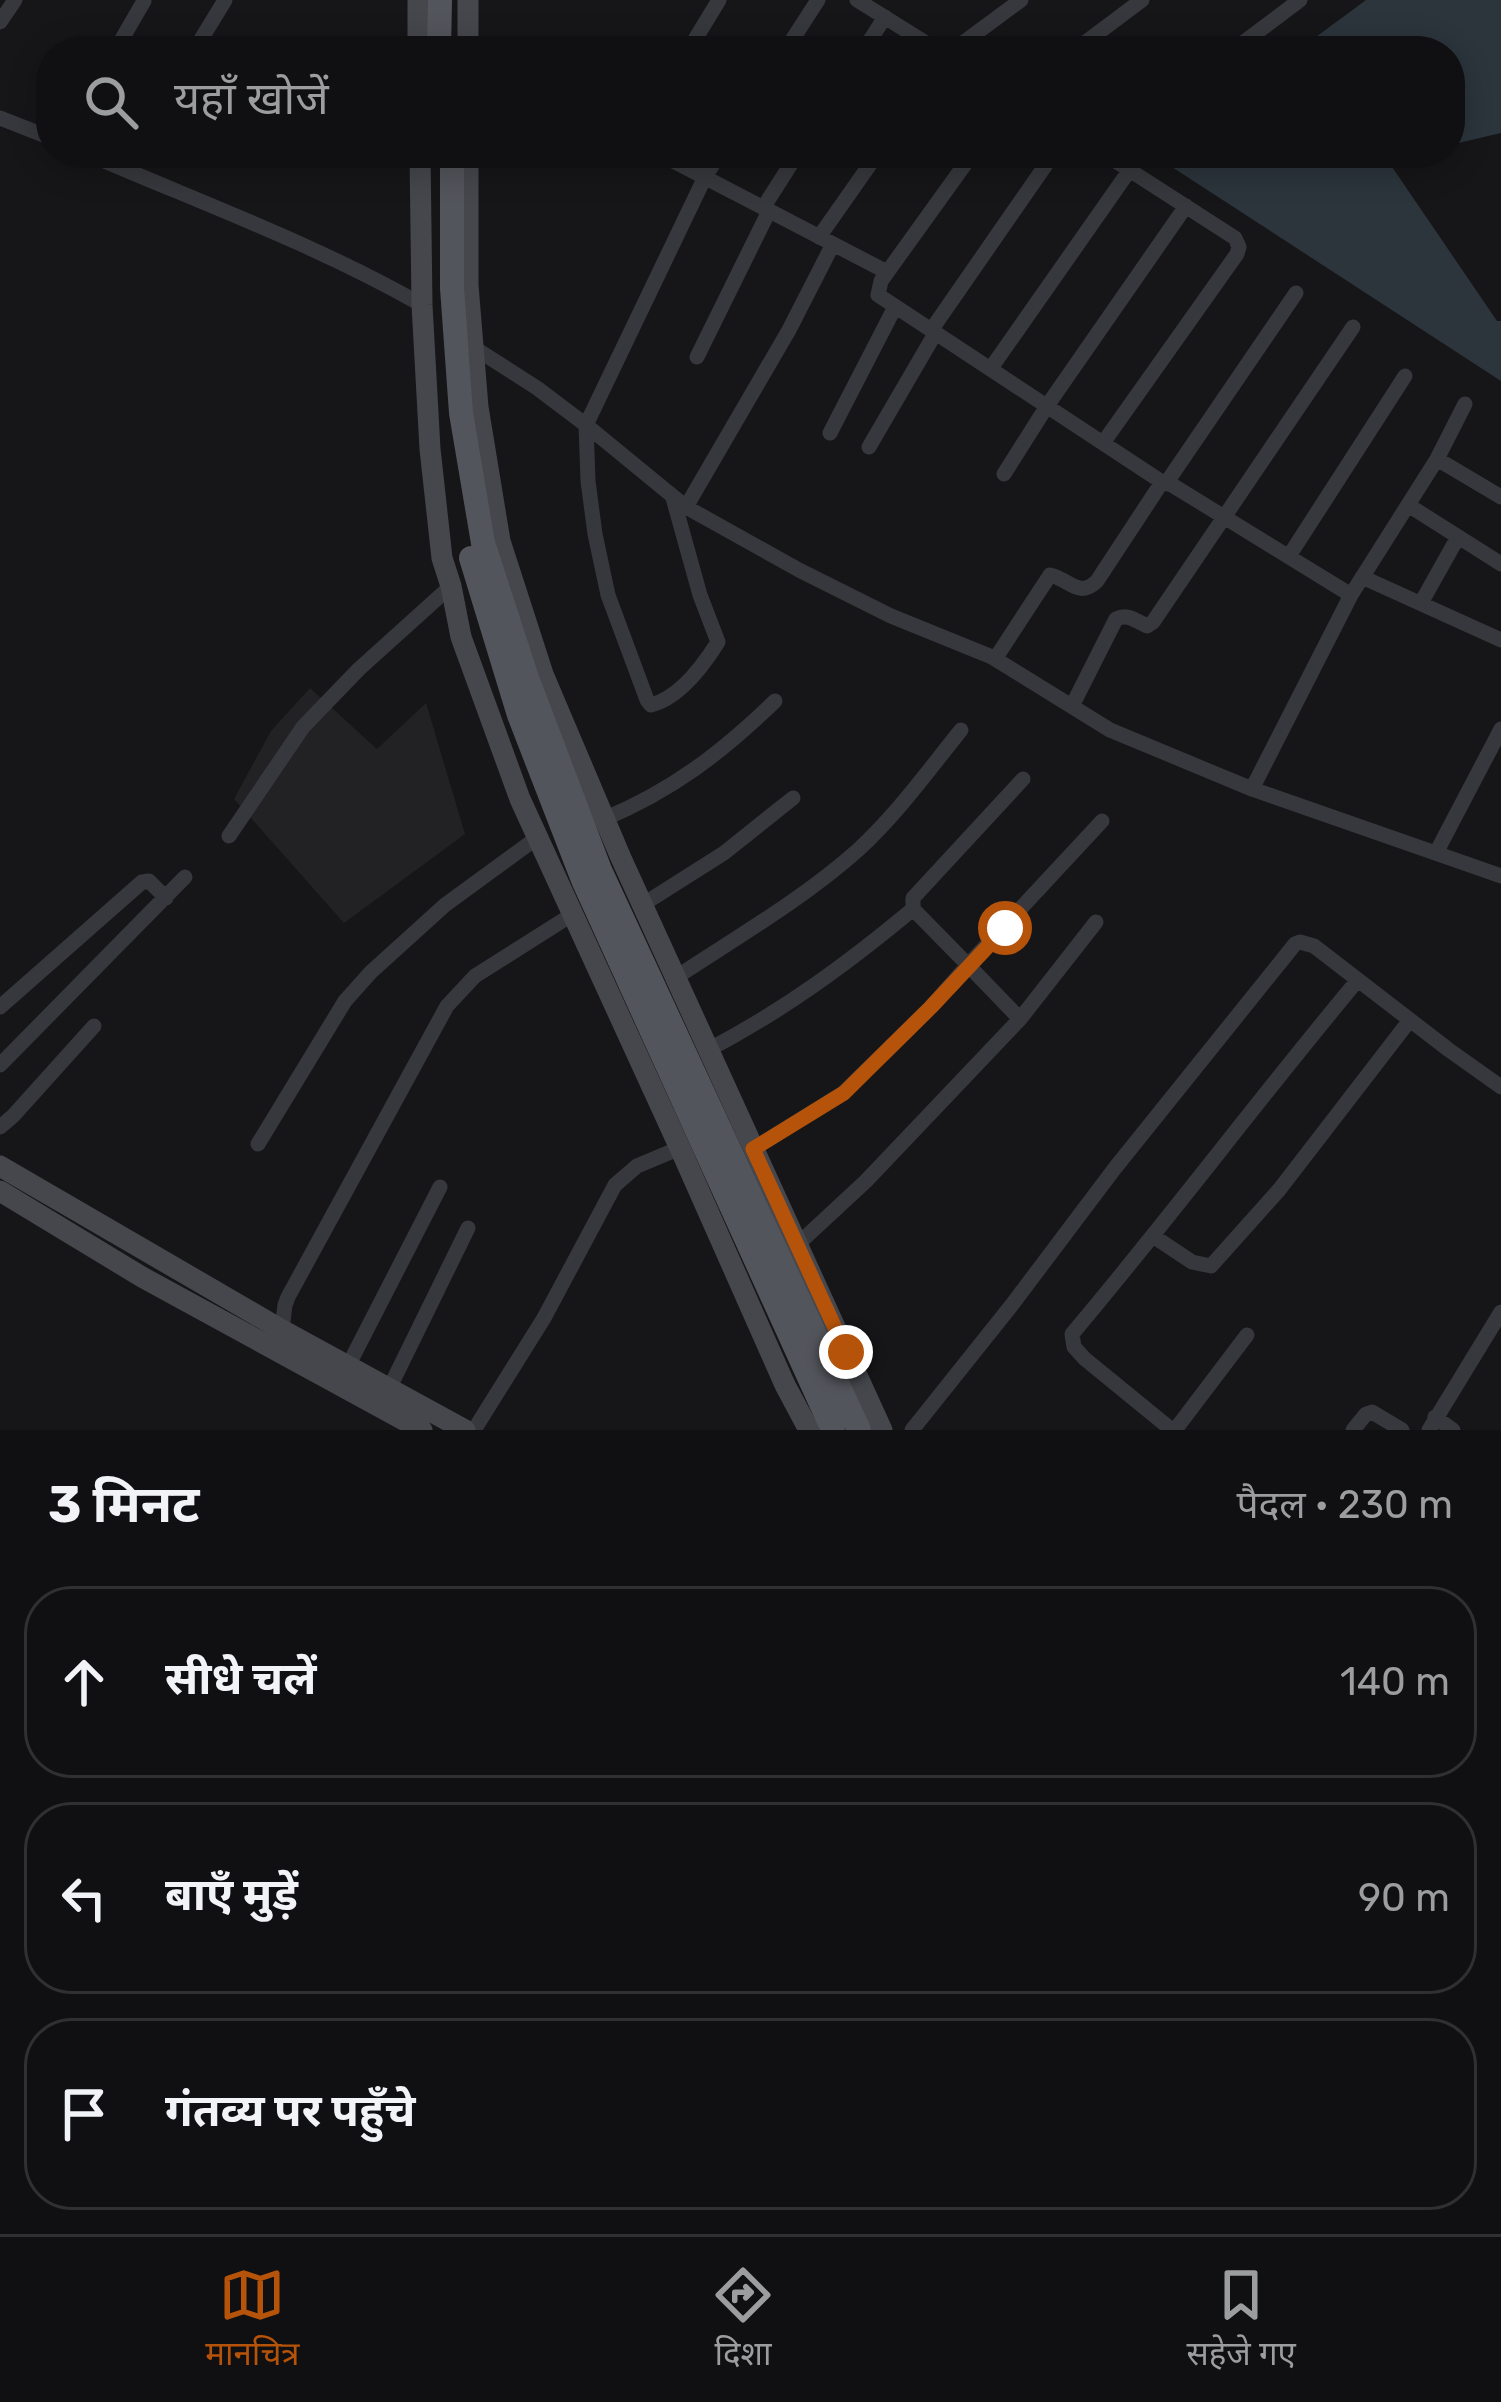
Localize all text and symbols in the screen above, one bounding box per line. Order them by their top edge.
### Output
search box [36,36,1465,168]
icon: search [78,69,144,135]
text: यहाँ खोजें [174,72,329,125]
route start [978,901,1032,955]
route end [819,1325,873,1379]
text: 3 मिनट [48,1474,200,1535]
text: पैदल · 230 m [1236,1482,1453,1528]
icon: ahead [51,1649,117,1715]
text: सीधे चलें [165,1652,316,1705]
text: 140 m [1340,1659,1450,1705]
icon: left [51,1865,117,1931]
text: बाएँ मुड़ें [165,1868,298,1921]
text: 90 m [1358,1875,1450,1921]
icon: arrive [51,2081,117,2147]
text: गंतव्य पर पहुँचे [165,2084,416,2137]
tab: मानचित्र [205,2262,300,2378]
tab: दिशा [710,2262,776,2378]
tab: सहेजे गए [1187,2262,1296,2378]

